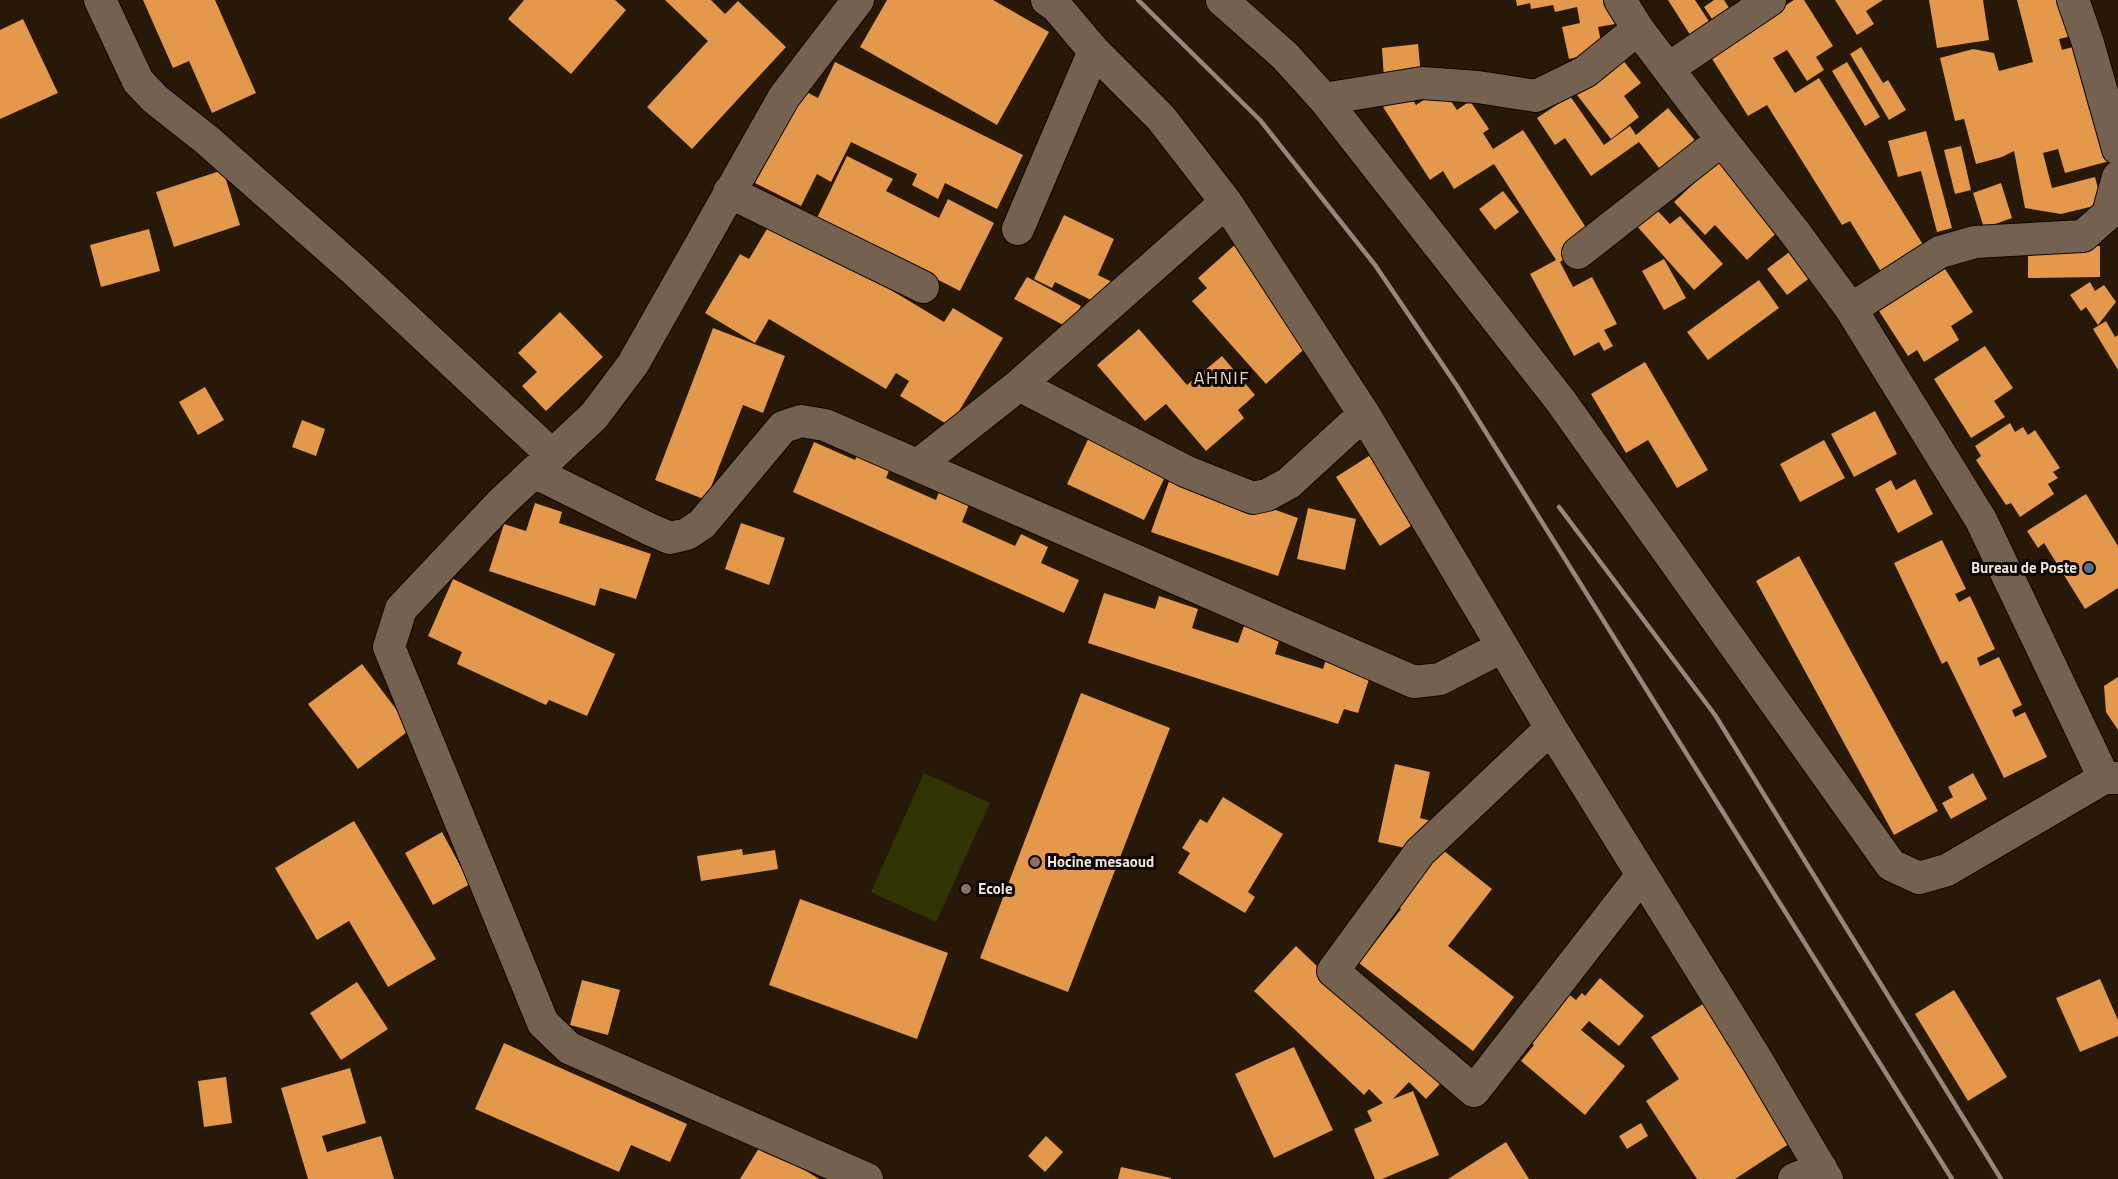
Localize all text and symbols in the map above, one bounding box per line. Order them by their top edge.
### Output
district label: AHNIF [1194,364,1250,391]
place label: Bureau de Poste [1971,556,2077,579]
marker: Bureau de Poste [2082,561,2096,575]
place label: Hocine mesaoud [1047,850,1154,873]
marker: Hocine mesaoud [1028,855,1042,869]
place label: Ecole [978,877,1013,900]
marker: Ecole [959,882,973,896]

